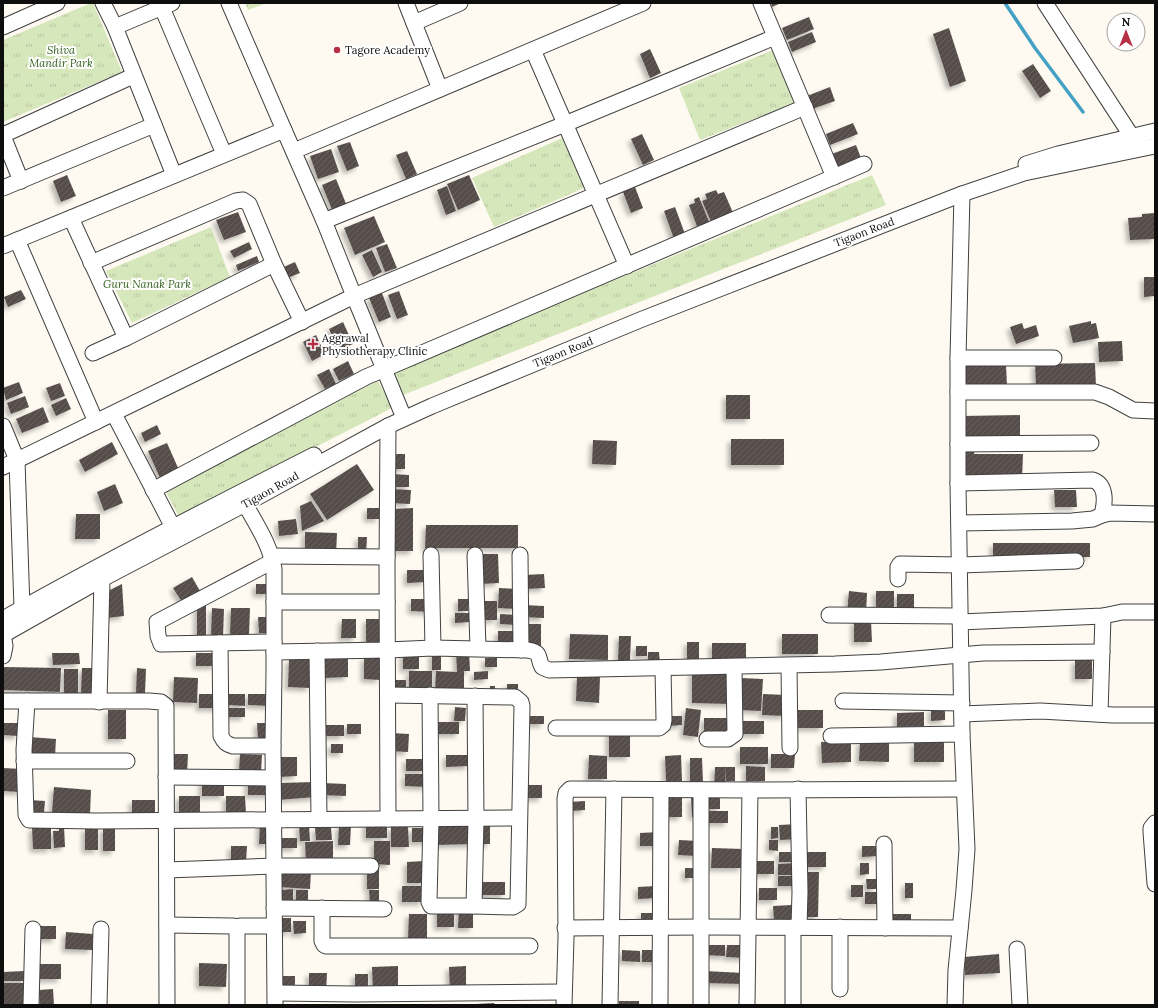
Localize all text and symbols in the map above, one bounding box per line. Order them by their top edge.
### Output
north arrow [1106,12,1146,52]
text: N [1122,15,1131,29]
park label: Shiva Mandir Park [29,43,93,70]
place label: Tagore Academy [345,43,430,57]
marker: Tagore Academy [332,45,342,55]
street label: Tigaon Road [832,214,897,250]
park label: Guru Nanak Park [103,277,191,291]
place label: Aggrawal Physiotherapy Clinic [321,331,427,358]
street label: Tigaon Road [531,333,595,370]
marker: Aggrawal Physiotherapy Clinic [307,338,319,350]
street label: Tigaon Road [239,468,301,511]

